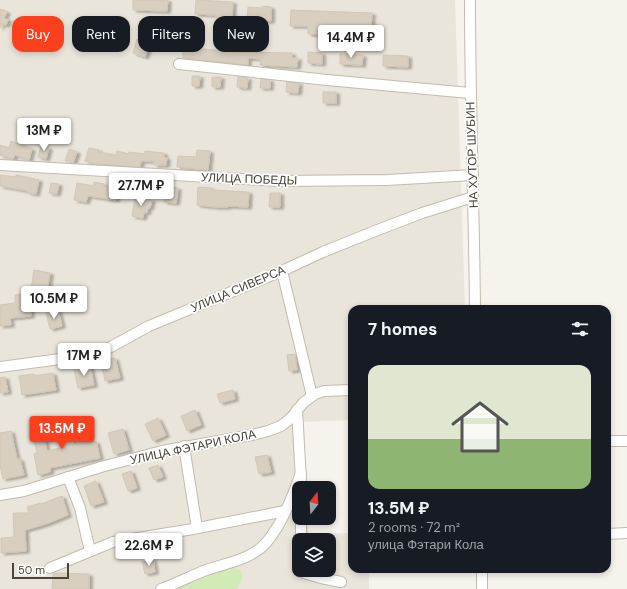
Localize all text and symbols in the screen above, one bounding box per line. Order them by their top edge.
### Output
chip: Buy [12,16,64,52]
chip: Rent [72,16,130,52]
chip: Filters [138,16,205,52]
chip: New [213,16,269,52]
pin: 14.4M ₽ [314,25,388,59]
text: 14.4M ₽ [327,29,375,46]
street label: НА ХУТОР ШУБИН [462,101,482,209]
pin: 13M ₽ [16,118,72,152]
text: 13M ₽ [26,122,62,139]
street label: УЛИЦА ПОБЕДЫ [201,169,297,189]
pin: 27.7M ₽ [104,173,178,207]
text: 27.7M ₽ [118,177,164,194]
street label: УЛИЦА СИВЕРСА [188,262,288,316]
pin: 10.5M ₽ [17,286,91,320]
text: 10.5M ₽ [30,290,78,307]
text: 7 homes [368,318,437,340]
icon: filters [569,318,591,340]
pin: 17M ₽ [56,343,112,377]
text: 17M ₽ [67,347,101,364]
icon: home [444,391,516,463]
pin: 13.5M ₽ [25,416,99,450]
text: 13.5M ₽ [38,420,86,437]
street label: УЛИЦА ФЭТАРИ КОЛА [129,426,257,468]
north arrow [292,481,336,525]
map controls [292,481,336,577]
text: 13.5M ₽ [368,497,429,519]
text: 2 rooms · 72 m² [368,519,460,536]
pin: 22.6M ₽ [112,533,186,567]
button: layers [292,533,336,577]
text: улица Фэтари Кола [368,536,484,553]
text: 22.6M ₽ [124,537,174,554]
scale bar [12,561,69,580]
text: 50 m [18,563,45,577]

